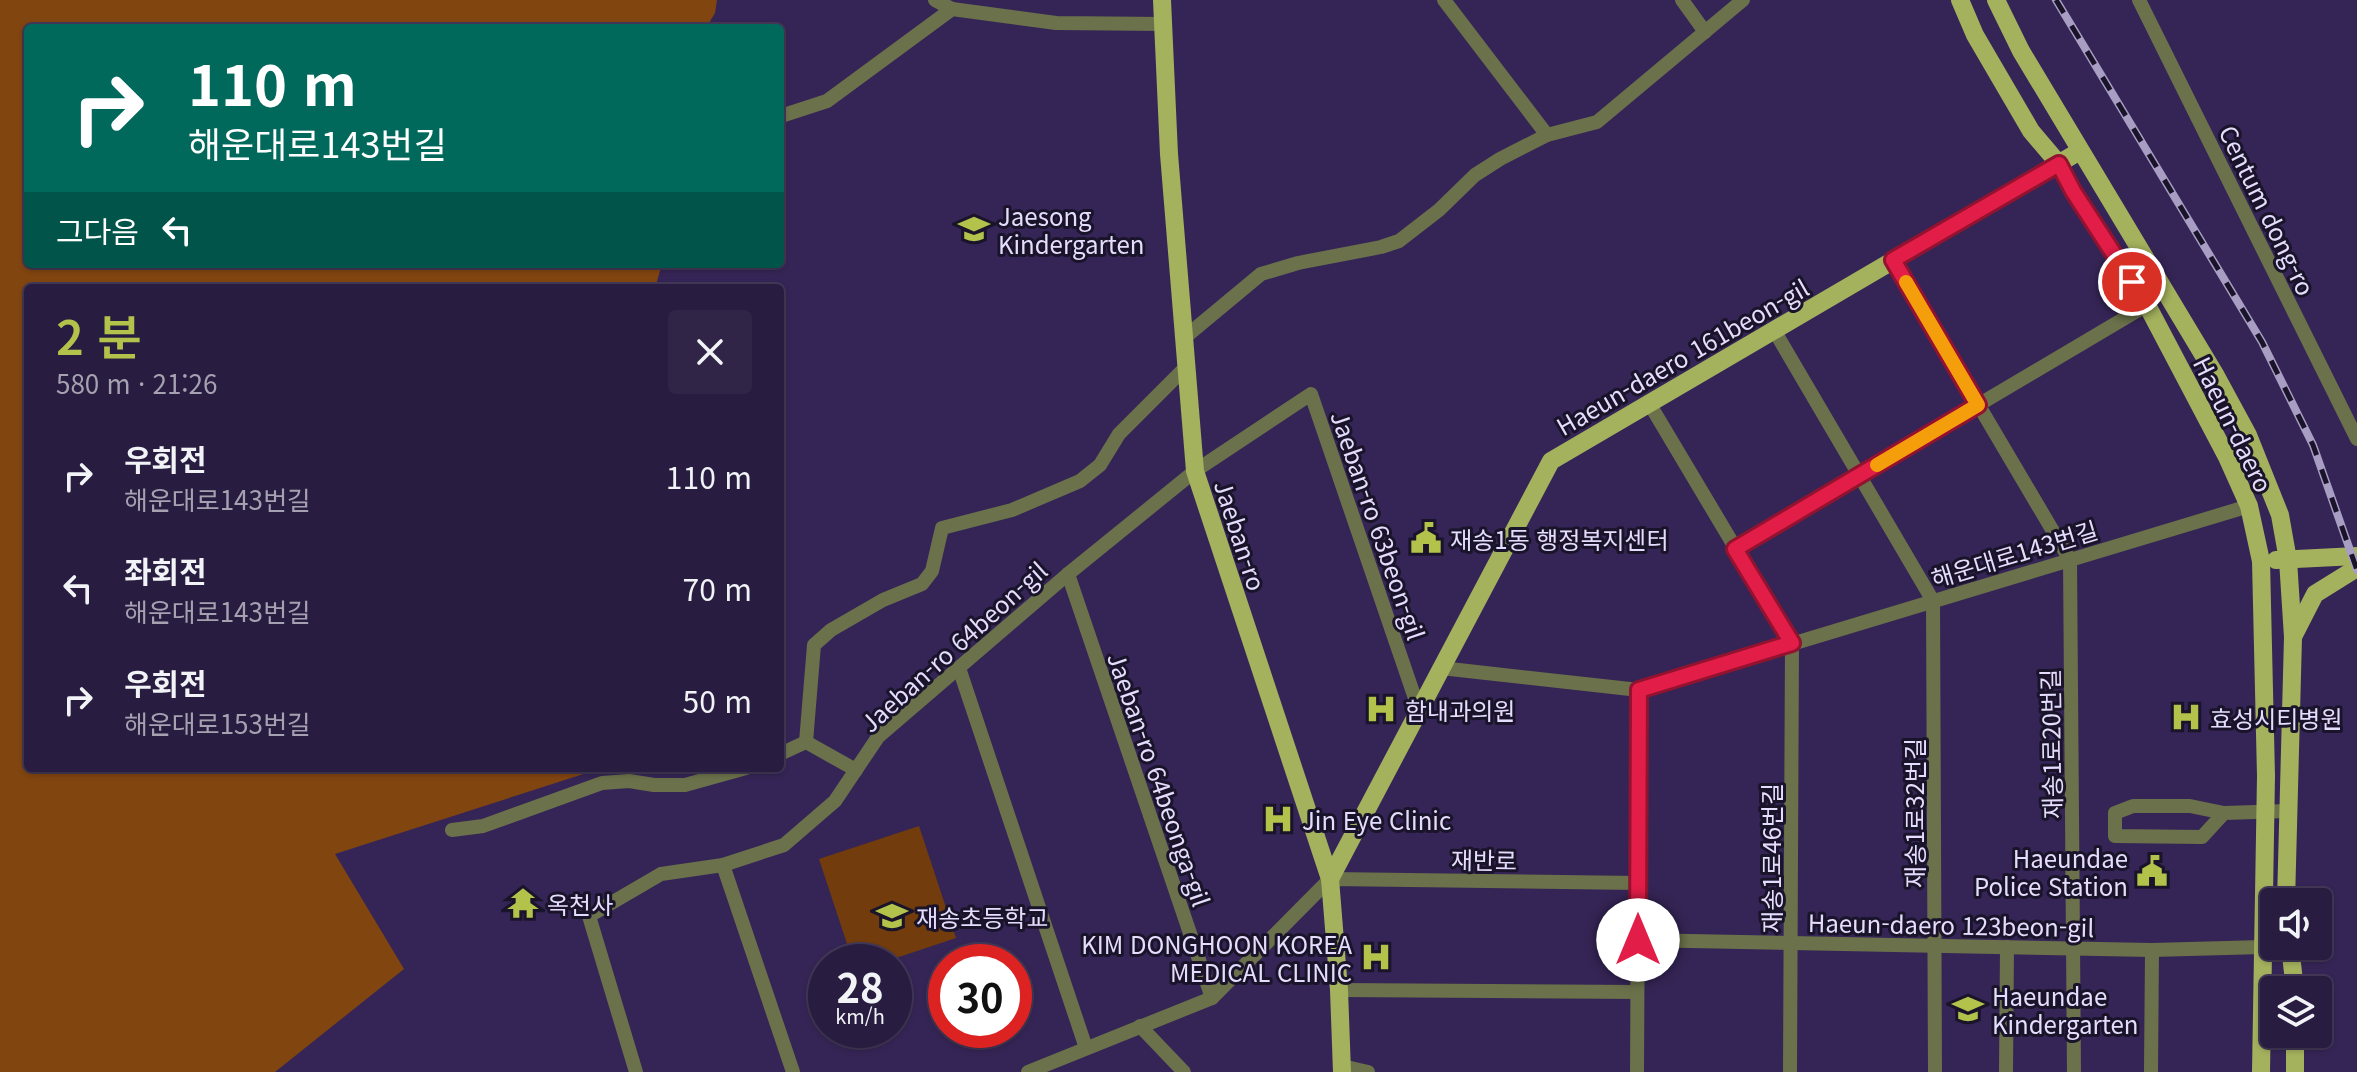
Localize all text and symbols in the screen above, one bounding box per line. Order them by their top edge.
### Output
text: 110 m [188,41,357,122]
icon: right [56,56,160,160]
text: 해운대로143번길 [188,116,447,168]
street label: Centum dong-ro [2212,119,2324,301]
place label: Jaesong Kindergarten [998,198,1144,261]
text: 그다음 [56,208,139,252]
icon: left [155,208,199,252]
school or university icon: Jaesong Kindergarten [957,212,991,246]
pin [2098,248,2166,316]
icon: arrive [2110,260,2154,304]
street label: Haeun-daero 161beon-gil [1549,269,1815,443]
text: 2 분 [56,299,141,369]
button: close [668,310,752,394]
street label: Haeun-daero [2186,350,2282,498]
text: 580 m · 21:26 [56,364,217,401]
street label: Jaeban-ro 63beon-gil [1323,406,1435,644]
text: 우회전 [124,436,207,480]
icon: right [56,454,100,498]
text: 110 m [666,454,752,498]
street label: Jaeban-ro [1207,475,1275,595]
text: 해운대로143번길 [124,480,311,517]
street label: 해운대로143번길 [1926,511,2102,595]
public building icon: 재송1동 행정복지센터 [1409,521,1443,555]
place label: 재송1동 행정복지센터 [1450,521,1669,556]
text: 좌회전 [124,548,207,592]
street label: Jaeban-ro 64beon-gil [852,553,1054,739]
icon: left [56,566,100,610]
text: 70 m [683,566,752,610]
text: 해운대로143번길 [124,592,311,629]
street label: Jaeban-ro 64beonga-gil [1100,647,1220,911]
text: 우회전 [124,660,207,704]
street label: 재송1로20번길 [2031,669,2069,819]
icon: right [56,678,100,722]
text: 50 m [683,678,752,722]
hospital icon: 함내과의원 [1364,692,1398,726]
place label: 함내과의원 [1405,692,1515,727]
hospital icon: 효성시티병원 [2169,700,2203,734]
place label: 효성시티병원 [2210,700,2342,735]
text: 해운대로153번길 [124,704,311,741]
street label: 재송1로32번길 [1896,738,1931,888]
street label: 재송1로46번길 [1753,783,1788,933]
hospital icon: Jin Eye Clinic [1261,802,1295,836]
place label: Jin Eye Clinic [1302,802,1451,837]
place label: Haeundae Police Station [1974,840,2128,903]
street label: 재반로 [1451,841,1517,877]
public building icon: Haeundae Police Station [2135,854,2169,888]
temple icon: 옥천사 [506,886,540,920]
place label: 옥천사 [547,886,613,921]
map controls [2260,888,2332,1048]
button: sound [2260,888,2332,960]
position arrow [1596,898,1680,982]
school or university icon: 재송초등학교 [875,899,909,933]
place label: 재송초등학교 [916,899,1048,934]
street label: Haeun-daero 123beon-gil [1808,904,2094,944]
place label: KIM DONGHOON KOREA MEDICAL CLINIC [1081,926,1352,989]
hospital icon: KIM DONGHOON KOREA MEDICAL CLINIC [1359,940,1393,974]
speed limit sign: 30 [928,944,1032,1048]
text: 28 [836,957,884,1015]
button: layers [2260,976,2332,1048]
place label: Haeundae Kindergarten [1992,978,2138,1041]
school or university icon: Haeundae Kindergarten [1951,992,1985,1026]
text: km/h [835,1001,885,1030]

